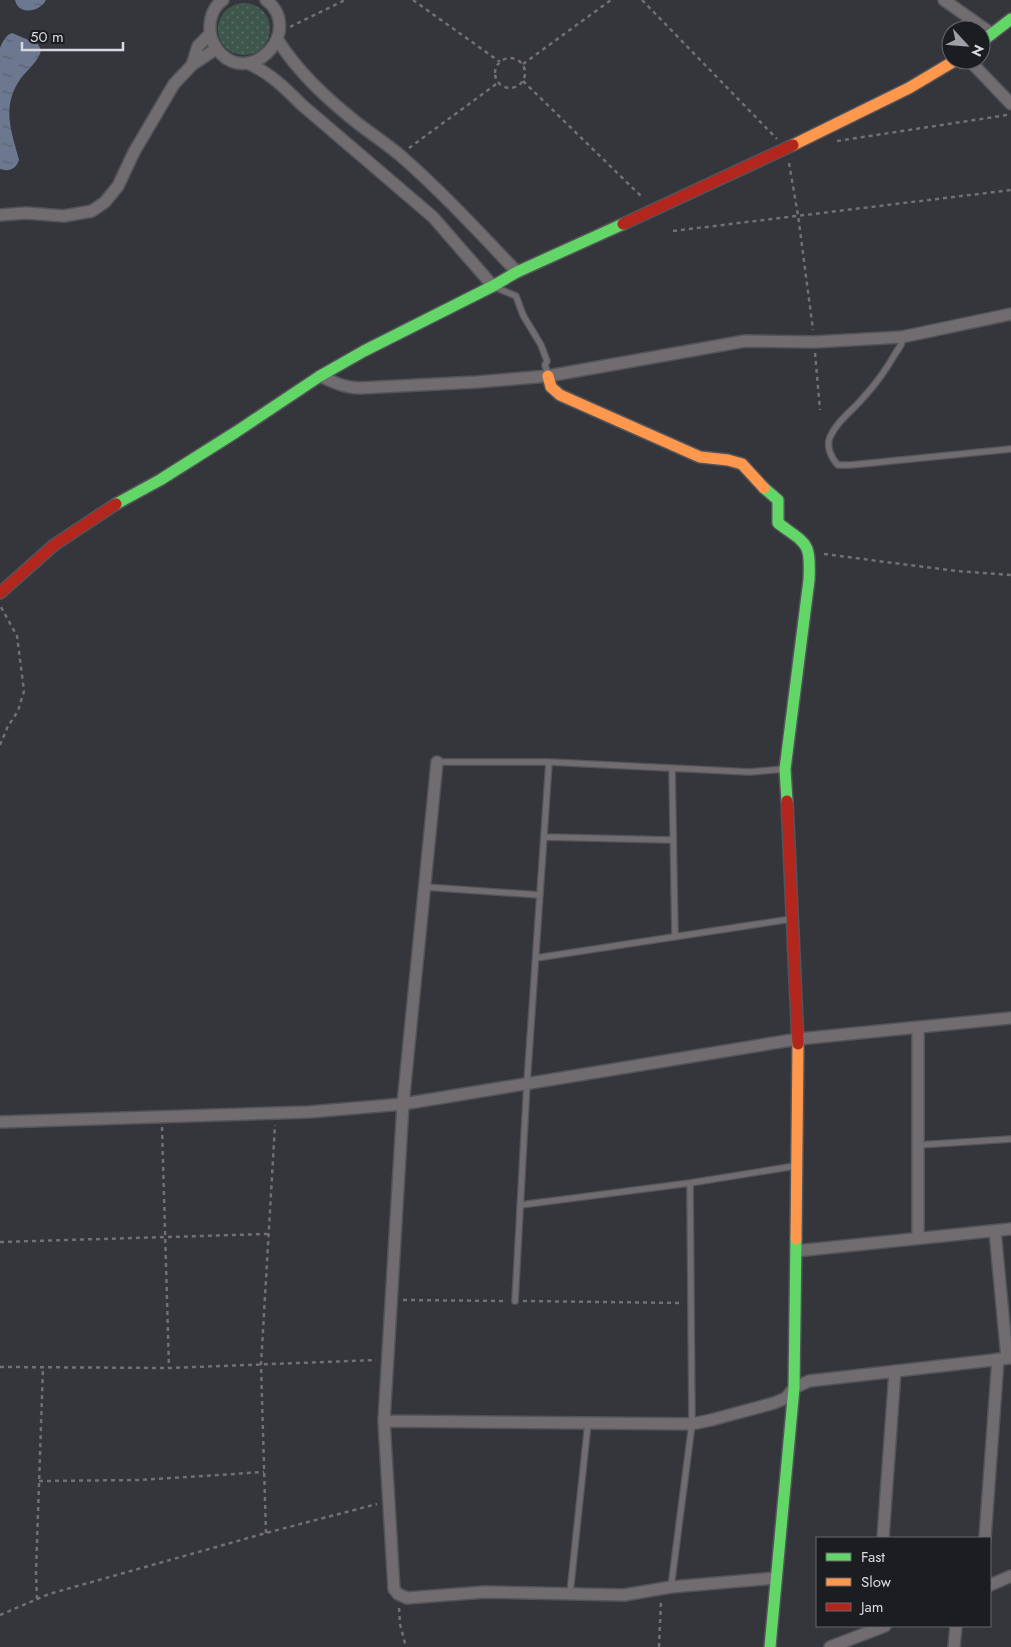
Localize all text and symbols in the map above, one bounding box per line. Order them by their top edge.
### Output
scale bar [22,20,124,52]
north arrow [941,20,991,70]
text: 50 m [30,26,64,48]
text: N [966,41,989,60]
legend [816,1537,991,1627]
text: Fast [861,1546,885,1568]
text: Slow [861,1571,892,1593]
text: Jam [859,1596,884,1618]

